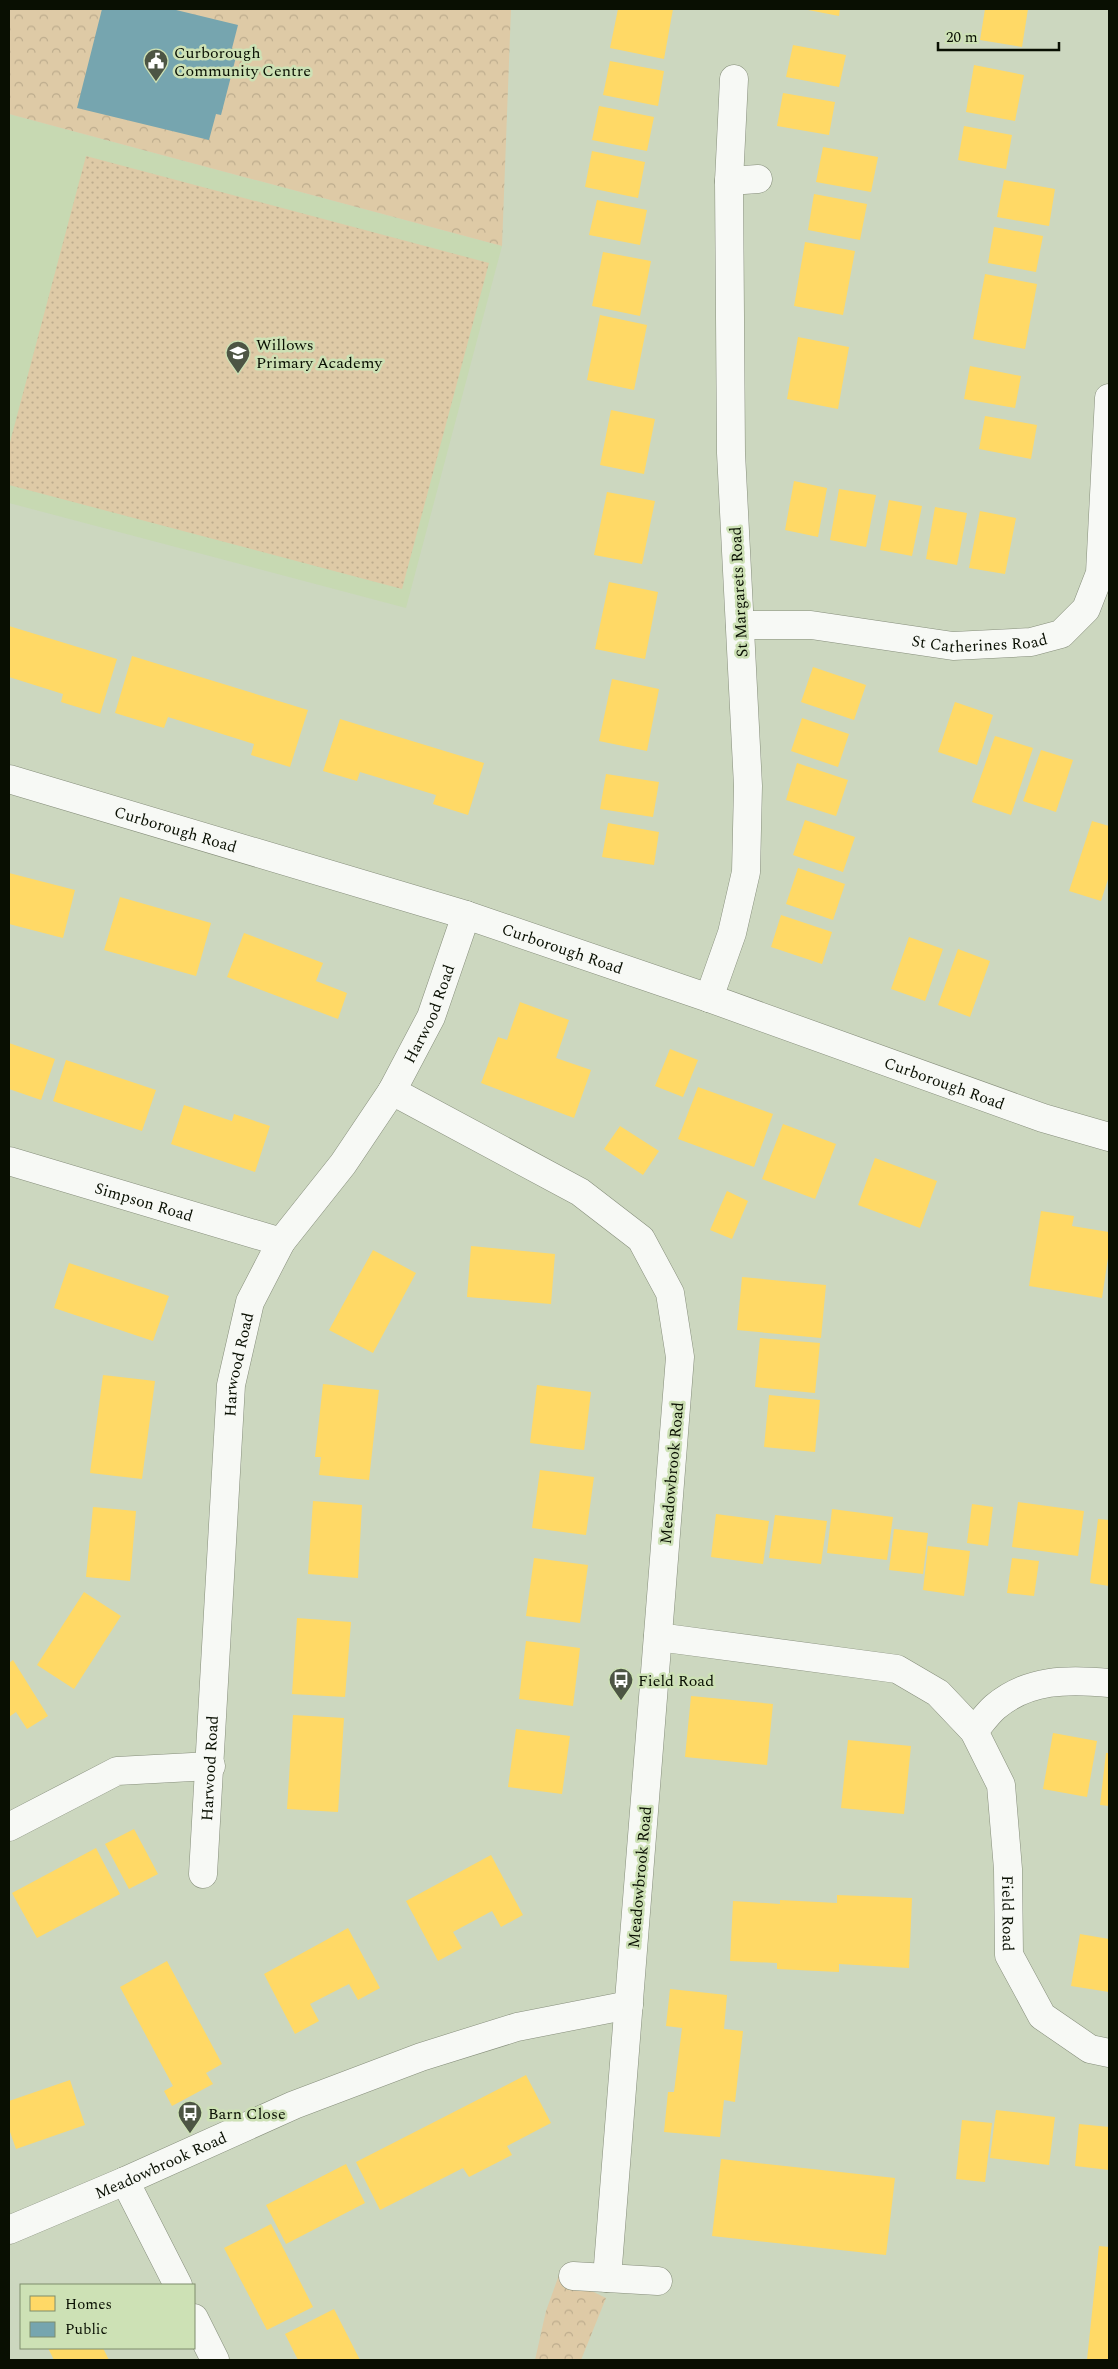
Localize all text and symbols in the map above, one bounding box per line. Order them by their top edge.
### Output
scale bar [938,20,1059,52]
text: 20 m [946,26,978,49]
place label: Curborough Community Centre [174,41,311,83]
public building icon: Curborough Community Centre [143,48,169,82]
place label: Willows Primary Academy [256,333,383,375]
school or university icon: Willows Primary Academy [225,340,251,374]
street label: St Margarets Road [724,526,754,658]
street label: St Catherines Road [910,627,1050,659]
street label: Curborough Road [111,800,240,859]
street label: Curborough Road [499,917,626,981]
street label: Harwood Road [398,961,461,1068]
street label: Curborough Road [881,1051,1008,1116]
street label: Simpson Road [92,1176,196,1228]
street label: Harwood Road [218,1310,260,1417]
street label: Meadowbrook Road [654,1401,690,1545]
bus stop icon: Field Road [608,1667,634,1701]
place label: Field Road [638,1669,714,1693]
street label: Harwood Road [195,1715,225,1822]
street label: Meadowbrook Road [622,1805,658,1949]
street label: Field Road [995,1875,1020,1952]
bus stop icon: Barn Close [177,2100,203,2134]
place label: Barn Close [208,2102,286,2126]
street label: Meadowbrook Road [91,2126,231,2205]
legend [20,2284,195,2349]
text: Homes [65,2293,112,2316]
text: Public [65,2318,108,2341]

